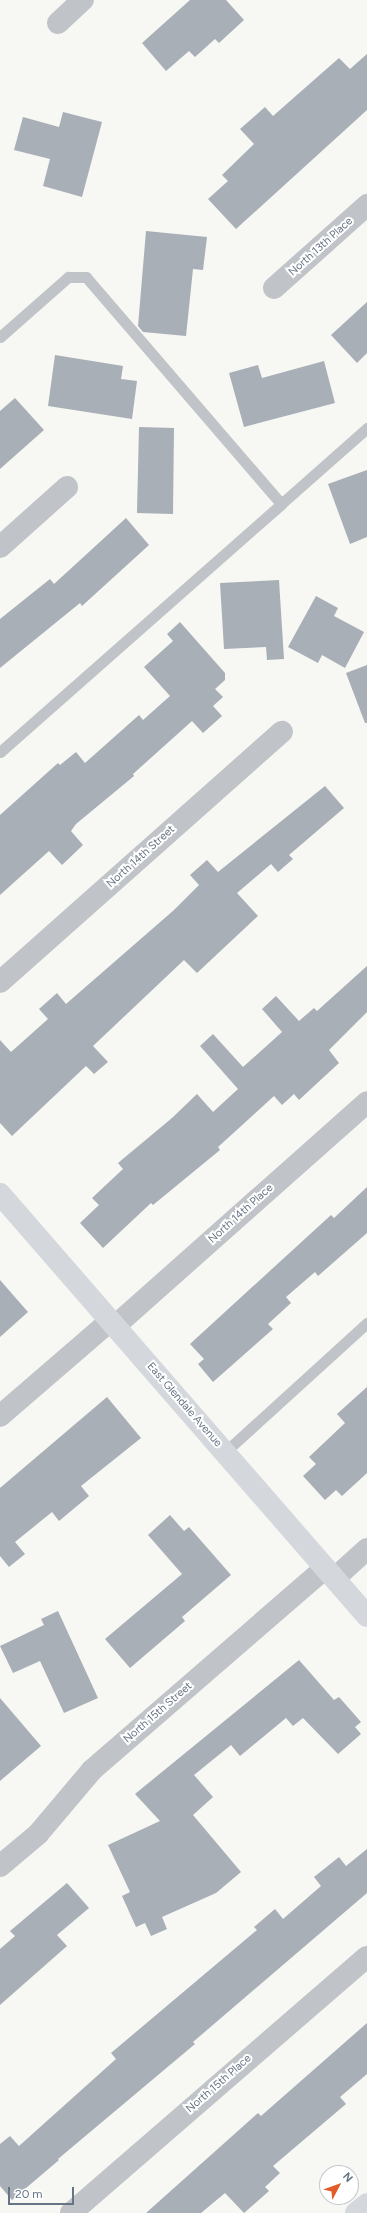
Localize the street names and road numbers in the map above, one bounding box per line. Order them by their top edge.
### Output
street label: North 13th Place [286,215,356,279]
street label: North 14th Street [104,823,178,891]
street label: North 14th Place [206,1182,276,1246]
street label: East Glendale Avenue [144,1360,224,1450]
street label: North 15th Street [121,1680,195,1746]
street label: North 15th Place [184,2052,254,2116]

